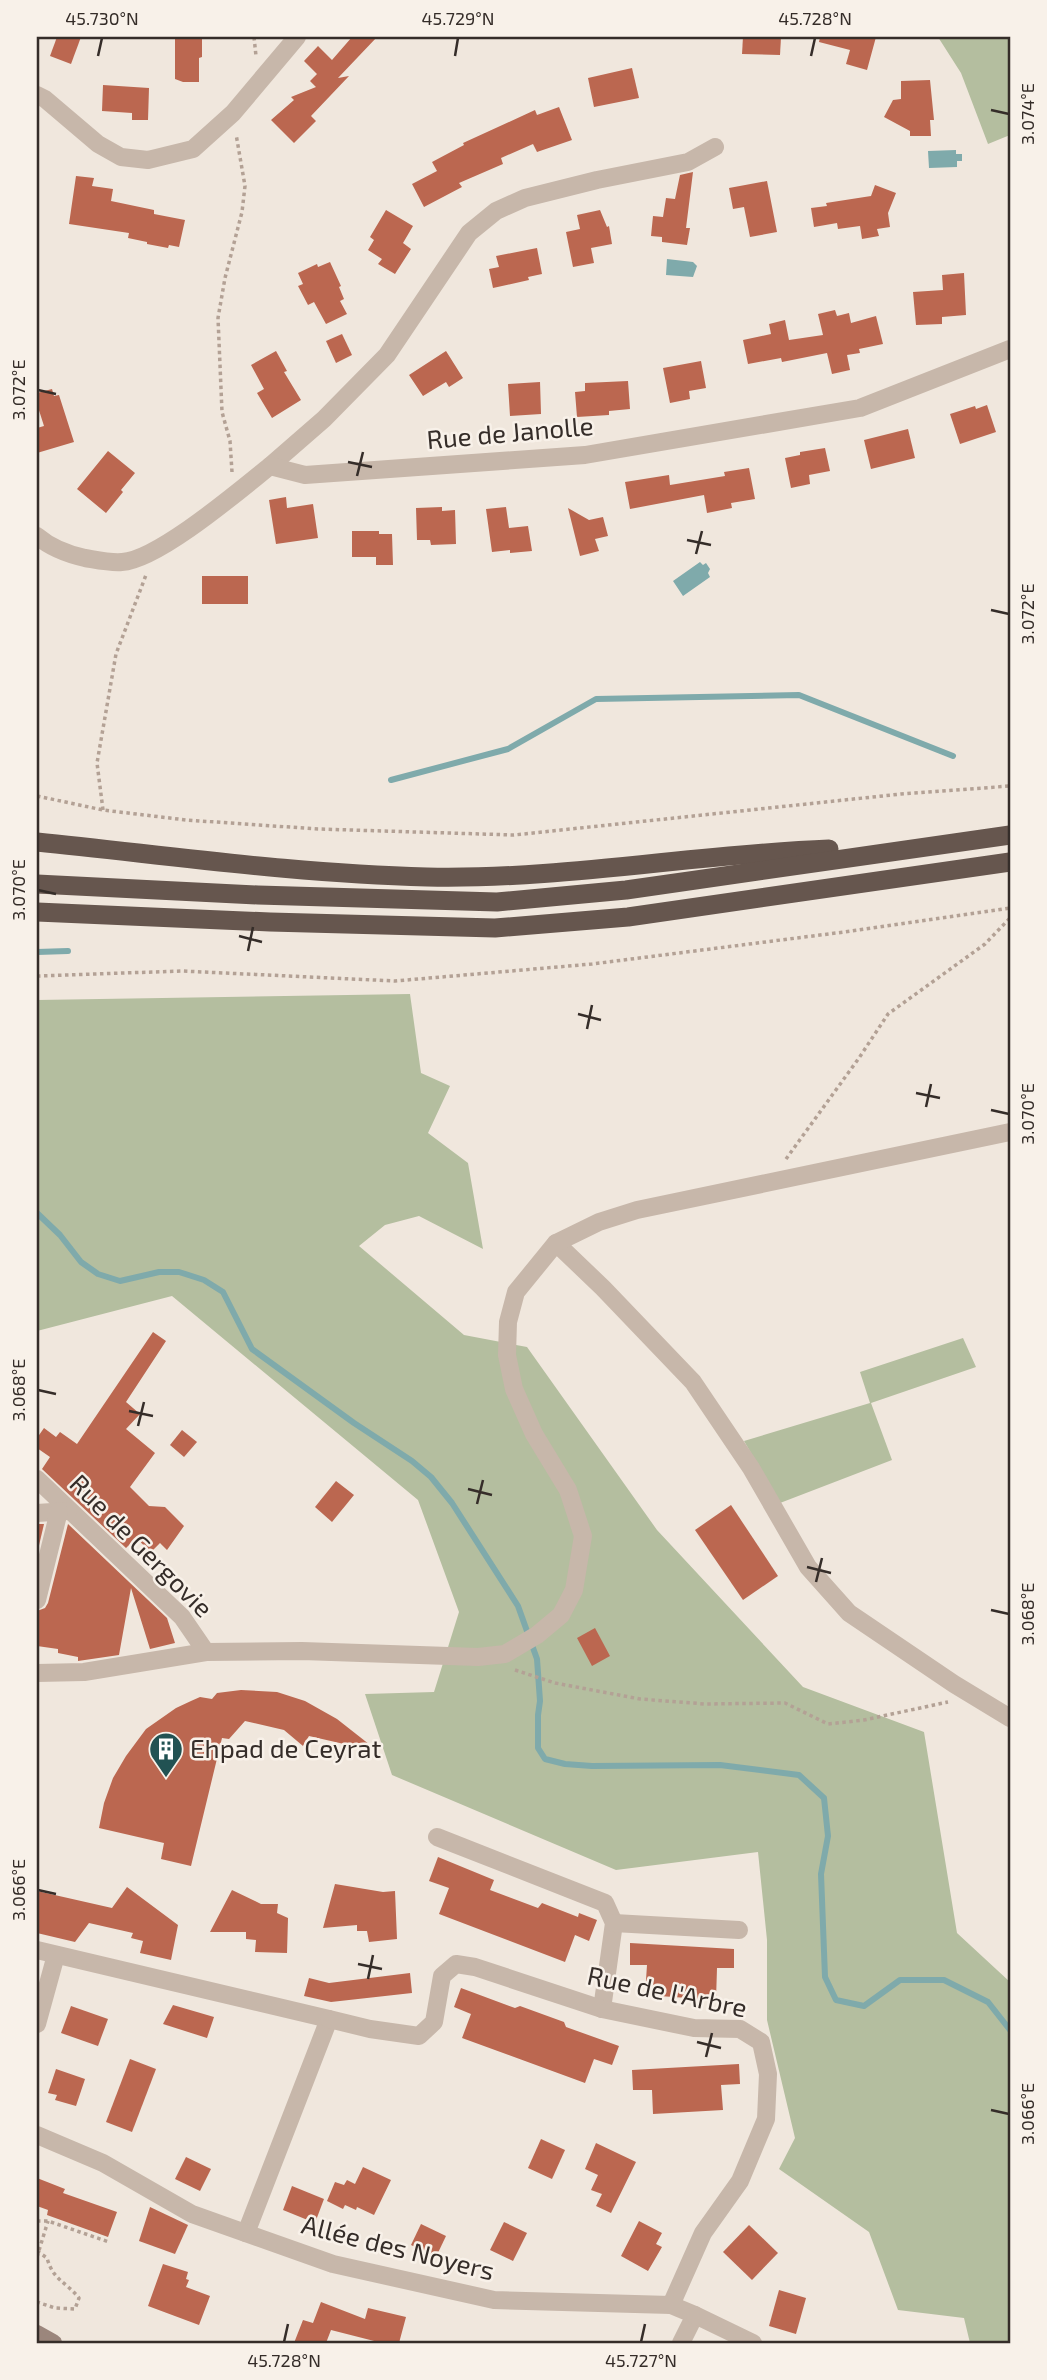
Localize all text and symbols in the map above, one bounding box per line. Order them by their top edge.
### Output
text: 45.730°N [65,7,139,29]
text: 45.729°N [421,7,495,29]
text: 45.728°N [778,7,852,29]
text: 3.074°E [1016,83,1038,145]
text: 3.072°E [7,360,29,420]
street label: Rue de Janolle [425,409,594,454]
text: 3.072°E [1016,584,1038,644]
text: 3.070°E [7,859,29,921]
text: 3.070°E [1016,1083,1038,1145]
text: 3.068°E [7,1359,29,1421]
street label: Rue de Gergovie [64,1467,220,1623]
text: 3.068°E [1016,1583,1038,1645]
building icon: Ehpad de Ceyrat [147,1730,185,1779]
place label: Ehpad de Ceyrat [190,1732,382,1763]
text: 3.066°E [7,1859,29,1921]
street label: Rue de l'Arbre [585,1958,750,2023]
text: 3.066°E [1016,2083,1038,2145]
street label: Allée des Noyers [299,2208,498,2285]
text: 45.728°N [247,2349,321,2371]
text: 45.727°N [605,2349,677,2371]

